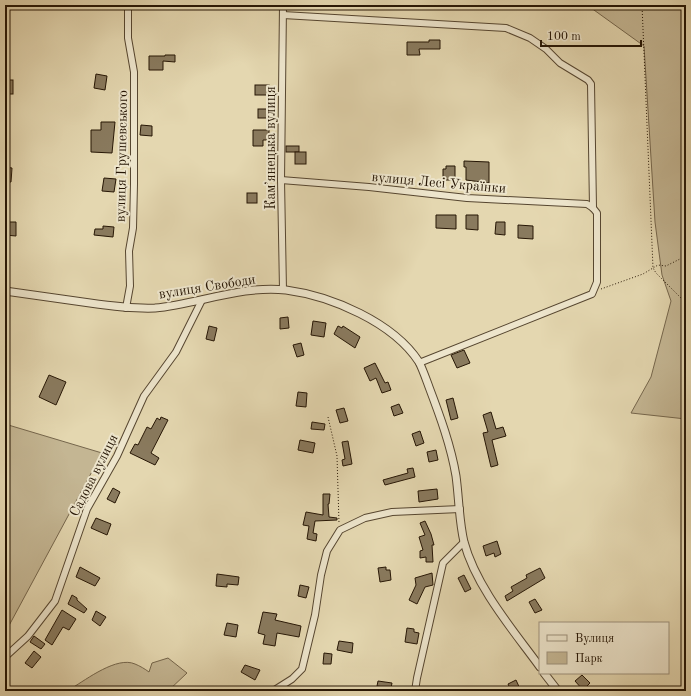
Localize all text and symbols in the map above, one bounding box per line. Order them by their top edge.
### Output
scale bar [541,22,641,48]
text: 100 m [547,31,581,43]
street label: Камʼянецька вулиця [264,86,278,210]
street label: вулиця Грушевського [114,90,130,222]
street label: вулиця Лесі Українки [371,170,507,196]
street label: вулиця Свободи [158,272,257,302]
street label: Садова вулиця [67,432,121,519]
legend [539,622,669,674]
text: Вулиця [575,633,614,645]
text: Парк [575,653,603,665]

